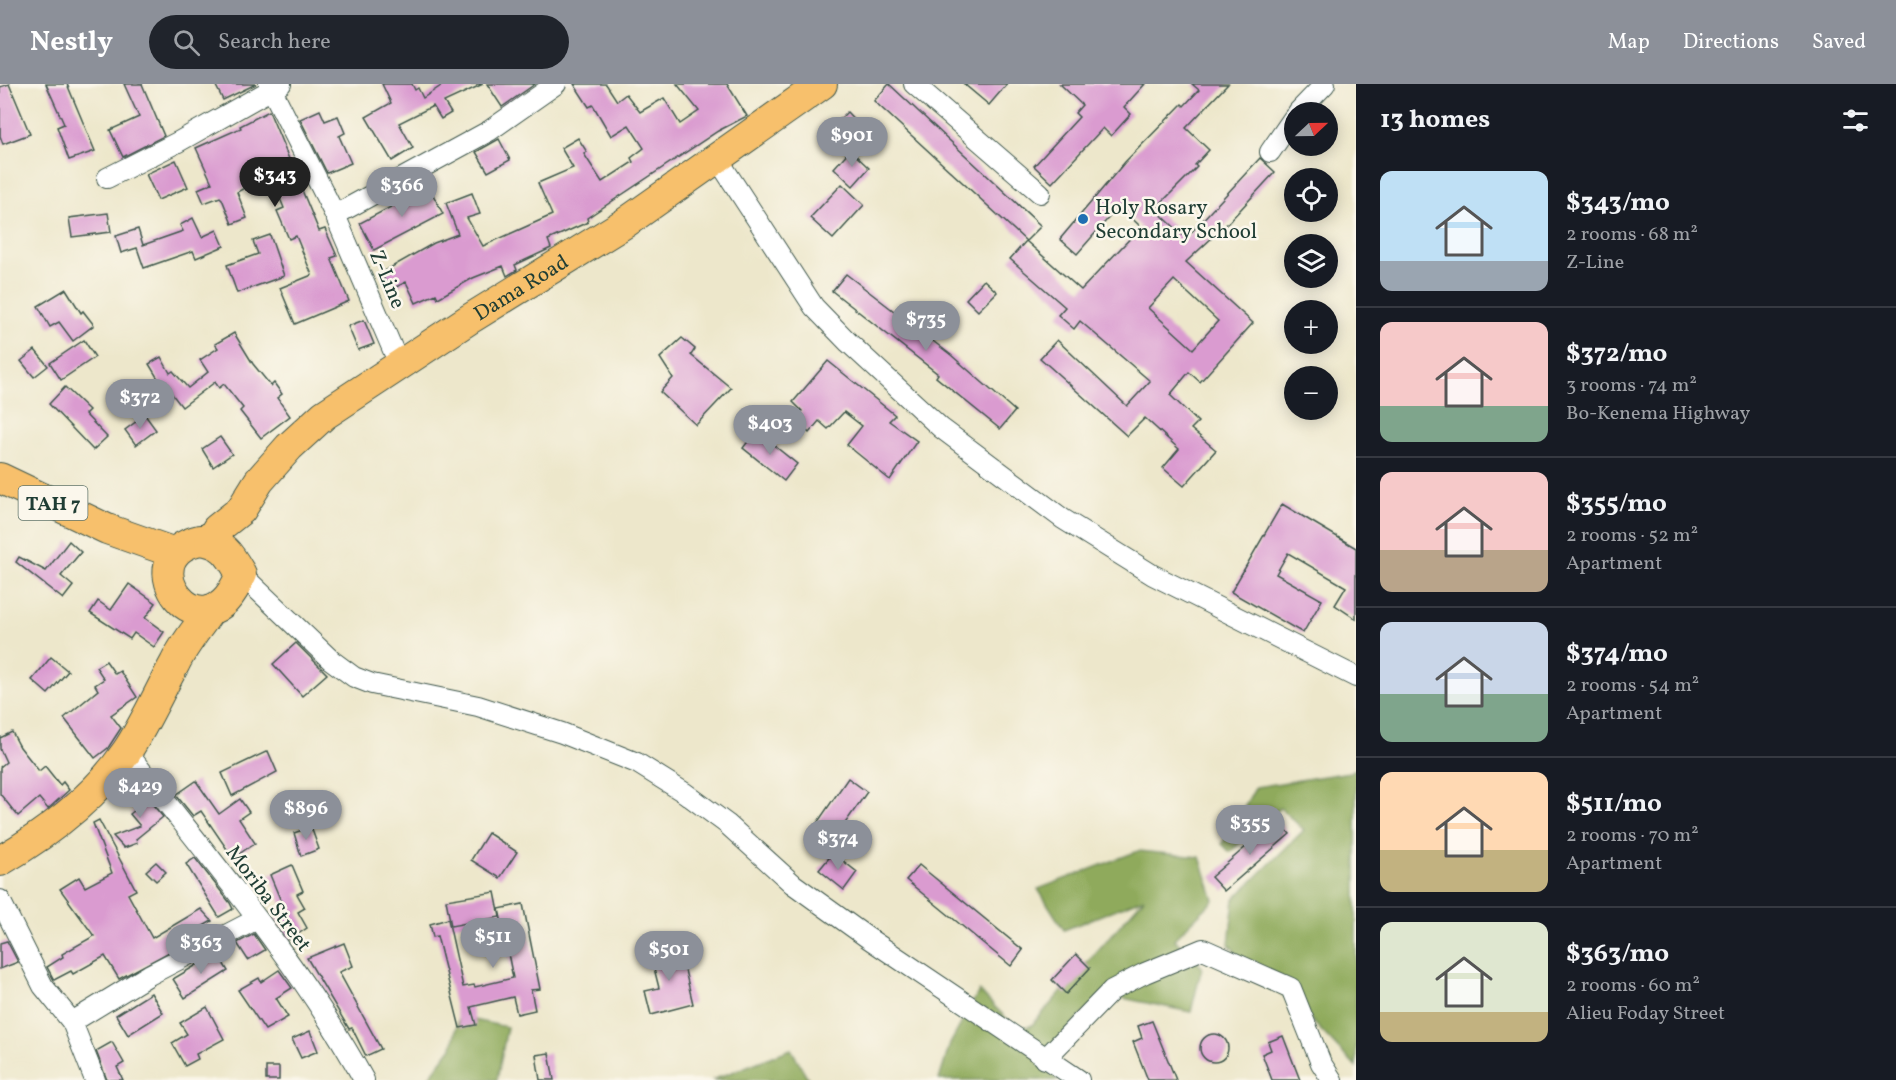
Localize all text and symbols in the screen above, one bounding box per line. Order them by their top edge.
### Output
search box [149,15,569,69]
text: Nestly [30,23,113,62]
icon: search [170,26,203,59]
text: Search here [218,27,331,58]
text: Map [1608,28,1650,57]
text: Directions [1683,28,1779,57]
text: Saved [1812,28,1866,57]
north arrow [1284,102,1338,156]
map controls [1284,102,1338,420]
text: 13 homes [1380,102,1490,138]
icon: filters [1839,104,1872,137]
pin: $901 [816,117,888,168]
text: $901 [831,122,873,150]
pin: $343 [239,157,311,208]
text: $343 [254,162,297,190]
pin: $366 [366,167,438,218]
button: locate [1284,168,1338,222]
text: $366 [380,172,424,200]
text: $343/mo [1566,185,1670,221]
place label: Holy Rosary Secondary School [1095,194,1257,247]
icon: home [1428,195,1500,267]
marker: Holy Rosary Secondary School [1076,212,1090,226]
text: 2 rooms · 68 m² [1566,221,1698,249]
button: layers [1284,234,1338,288]
street label: Z-Line [361,246,412,313]
street label: Dama Road [469,248,575,329]
text: Z-Line [1566,249,1624,277]
button: + [1284,300,1338,354]
pin: $735 [890,301,962,352]
text: $735 [906,306,946,334]
text: $372/mo [1566,336,1668,372]
icon: home [1428,346,1500,418]
button: − [1284,366,1338,420]
text: 3 rooms · 74 m² [1566,372,1697,400]
pin: $372 [104,379,176,430]
text: $372 [119,384,161,412]
text: Bo-Kenema Highway [1566,400,1750,428]
pin: $403 [734,405,806,456]
text: $403 [747,410,793,438]
road number: TAH 7 [19,486,88,520]
text: $355/mo [1566,486,1667,522]
icon: home [1428,496,1500,568]
text: 2 rooms · 52 m² [1566,522,1698,550]
text: Apartment [1566,550,1662,578]
text: $374/mo [1566,636,1668,672]
icon: home [1428,646,1500,718]
text: 2 rooms · 54 m² [1566,672,1699,700]
text: Apartment [1566,700,1662,728]
pin: $429 [104,768,176,819]
text: $429 [118,773,162,801]
text: $511/mo [1566,786,1662,822]
pin: $896 [270,790,342,841]
text: $896 [284,795,328,823]
icon: home [1428,796,1500,868]
pin: $355 [1214,805,1286,856]
text: $355 [1230,810,1270,838]
pin: $374 [802,820,874,871]
text: 2 rooms · 70 m² [1566,822,1699,850]
text: $374 [817,825,859,853]
street label: Moriba Street [218,840,317,958]
text: Apartment [1566,850,1662,878]
pin: $511 [457,918,529,969]
text: $511 [475,923,511,951]
pin: $363 [165,924,237,975]
text: $363 [180,929,222,957]
pin: $501 [633,931,705,982]
text: $501 [649,936,689,964]
text: $363/mo [1566,936,1669,972]
icon: home [1428,946,1500,1018]
text: 2 rooms · 60 m² [1566,972,1700,1000]
text: Alieu Foday Street [1566,1000,1725,1028]

